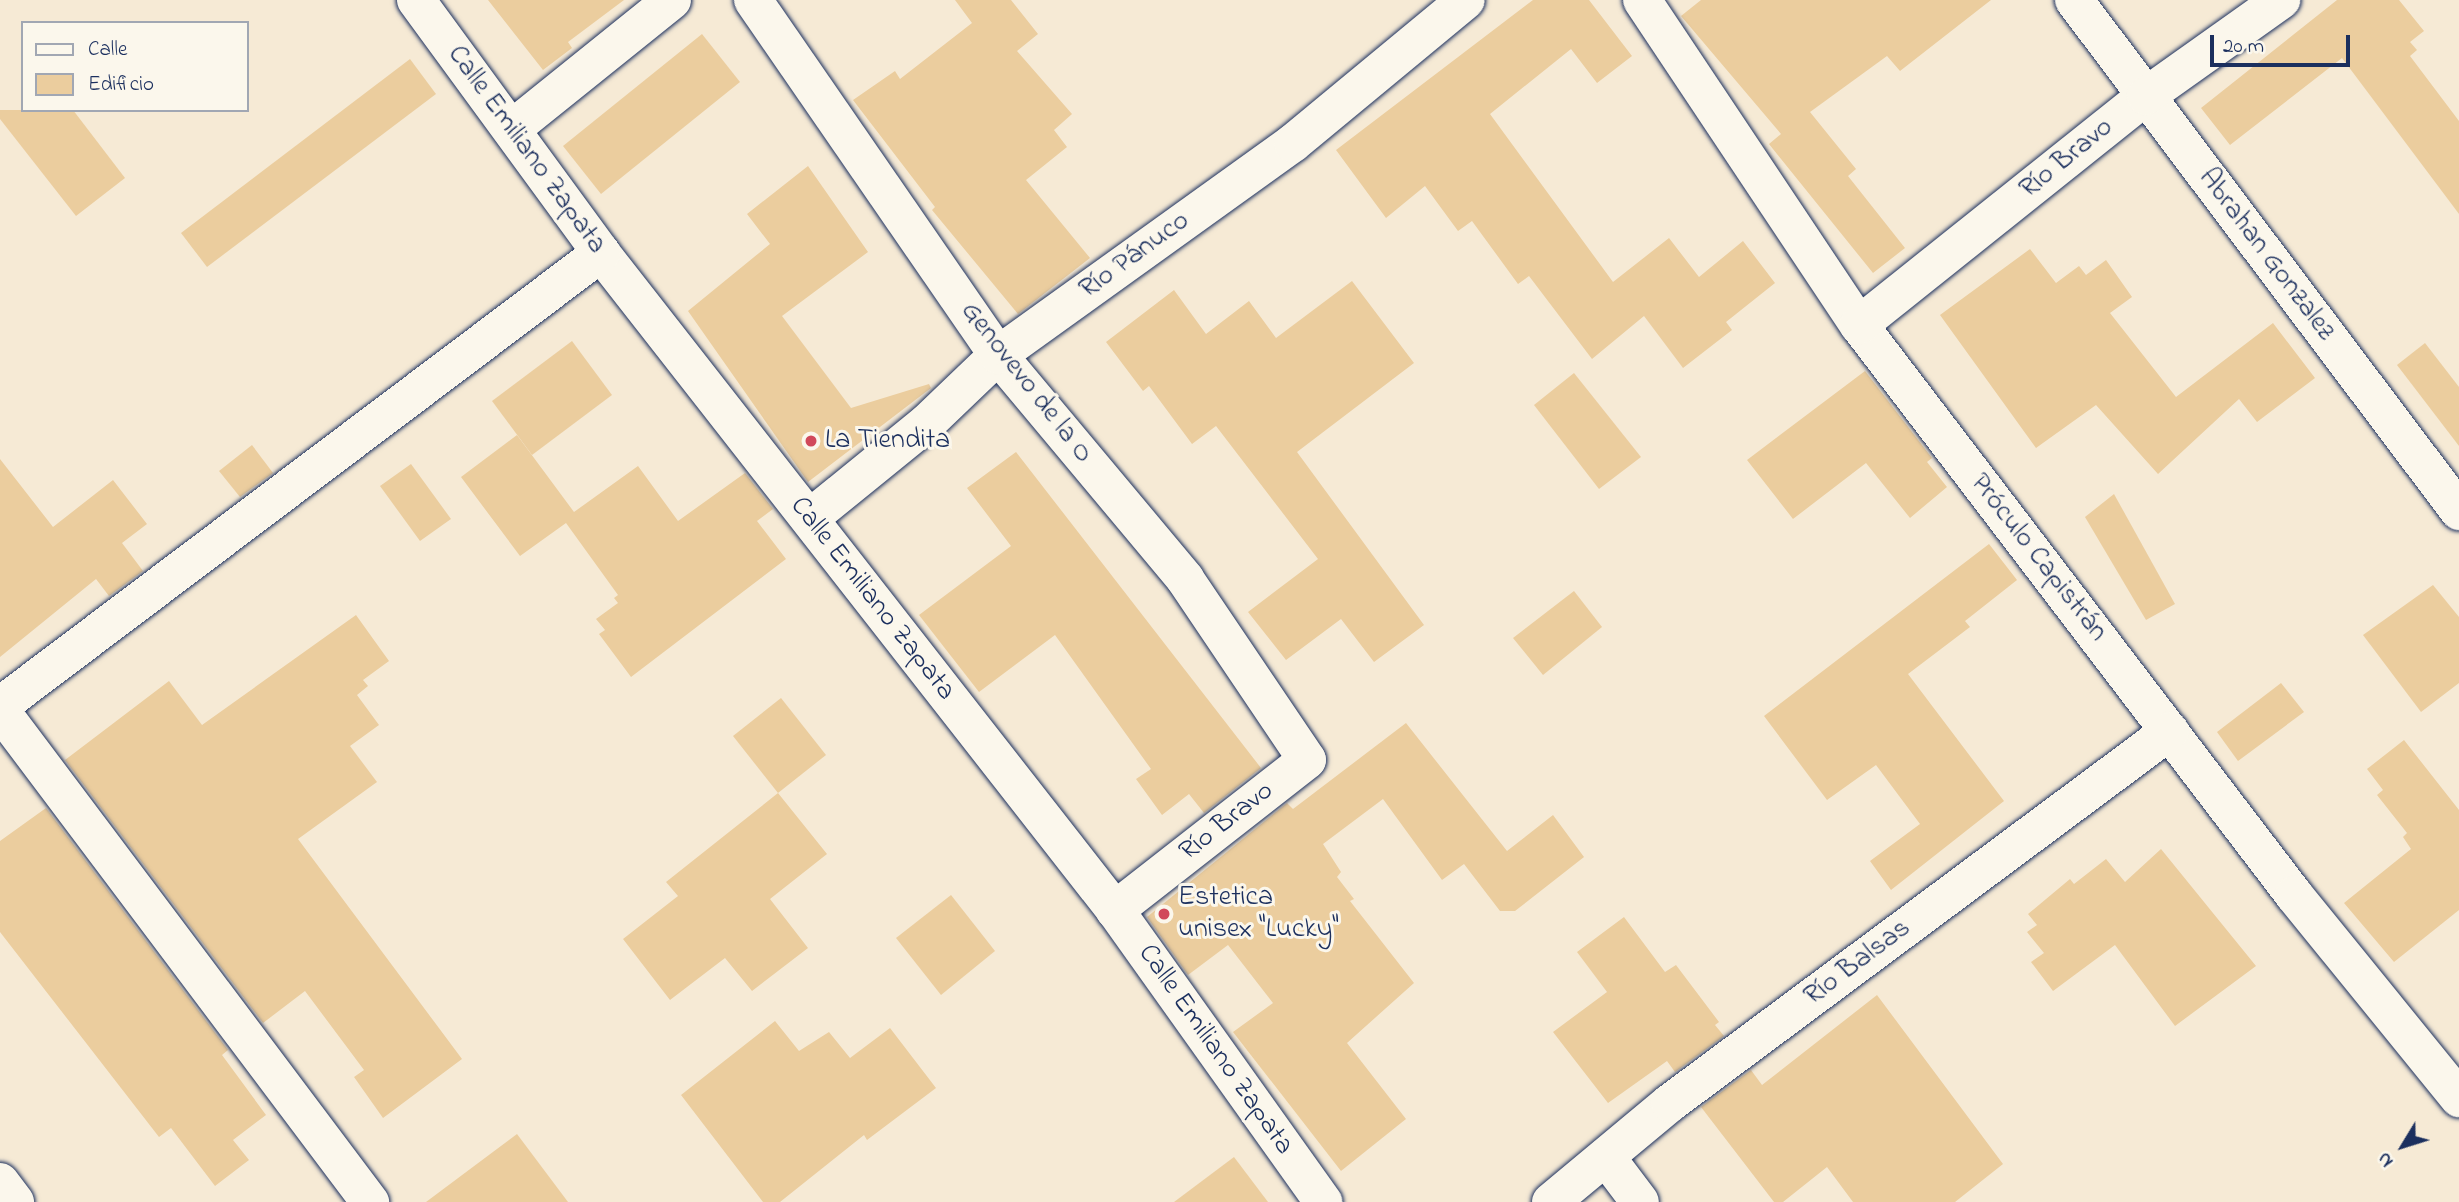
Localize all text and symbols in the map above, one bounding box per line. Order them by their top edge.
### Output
legend [21,21,248,112]
scale bar [2214,21,2354,65]
text: 20 m [2223,32,2264,62]
text: Calle [88,35,127,65]
street label: Calle Emiliano Zapata [439,39,613,261]
text: Edificio [88,70,154,100]
street label: Río Bravo [2014,111,2120,207]
street label: Abrahan Gonzalez [2190,162,2342,348]
street label: Río Pánuco [1074,205,1196,307]
street label: Genovevo de la O [953,296,1099,470]
place label: La Tiendita [825,424,950,458]
marker: La Tiendita [803,433,819,449]
street label: Próculo Capistrán [1962,467,2114,649]
street label: Calle Emiliano Zapata [782,490,962,708]
street label: Río Bravo [1173,775,1281,869]
place label: Estetica unisex "Lucky" [1178,881,1339,947]
marker: Estetica unisex "Lucky" [1156,906,1172,922]
street label: Río Balsas [1798,912,1918,1014]
street label: Calle Emiliano Zapata [1130,938,1300,1162]
north arrow [2368,1111,2438,1181]
text: N [2371,1146,2401,1173]

